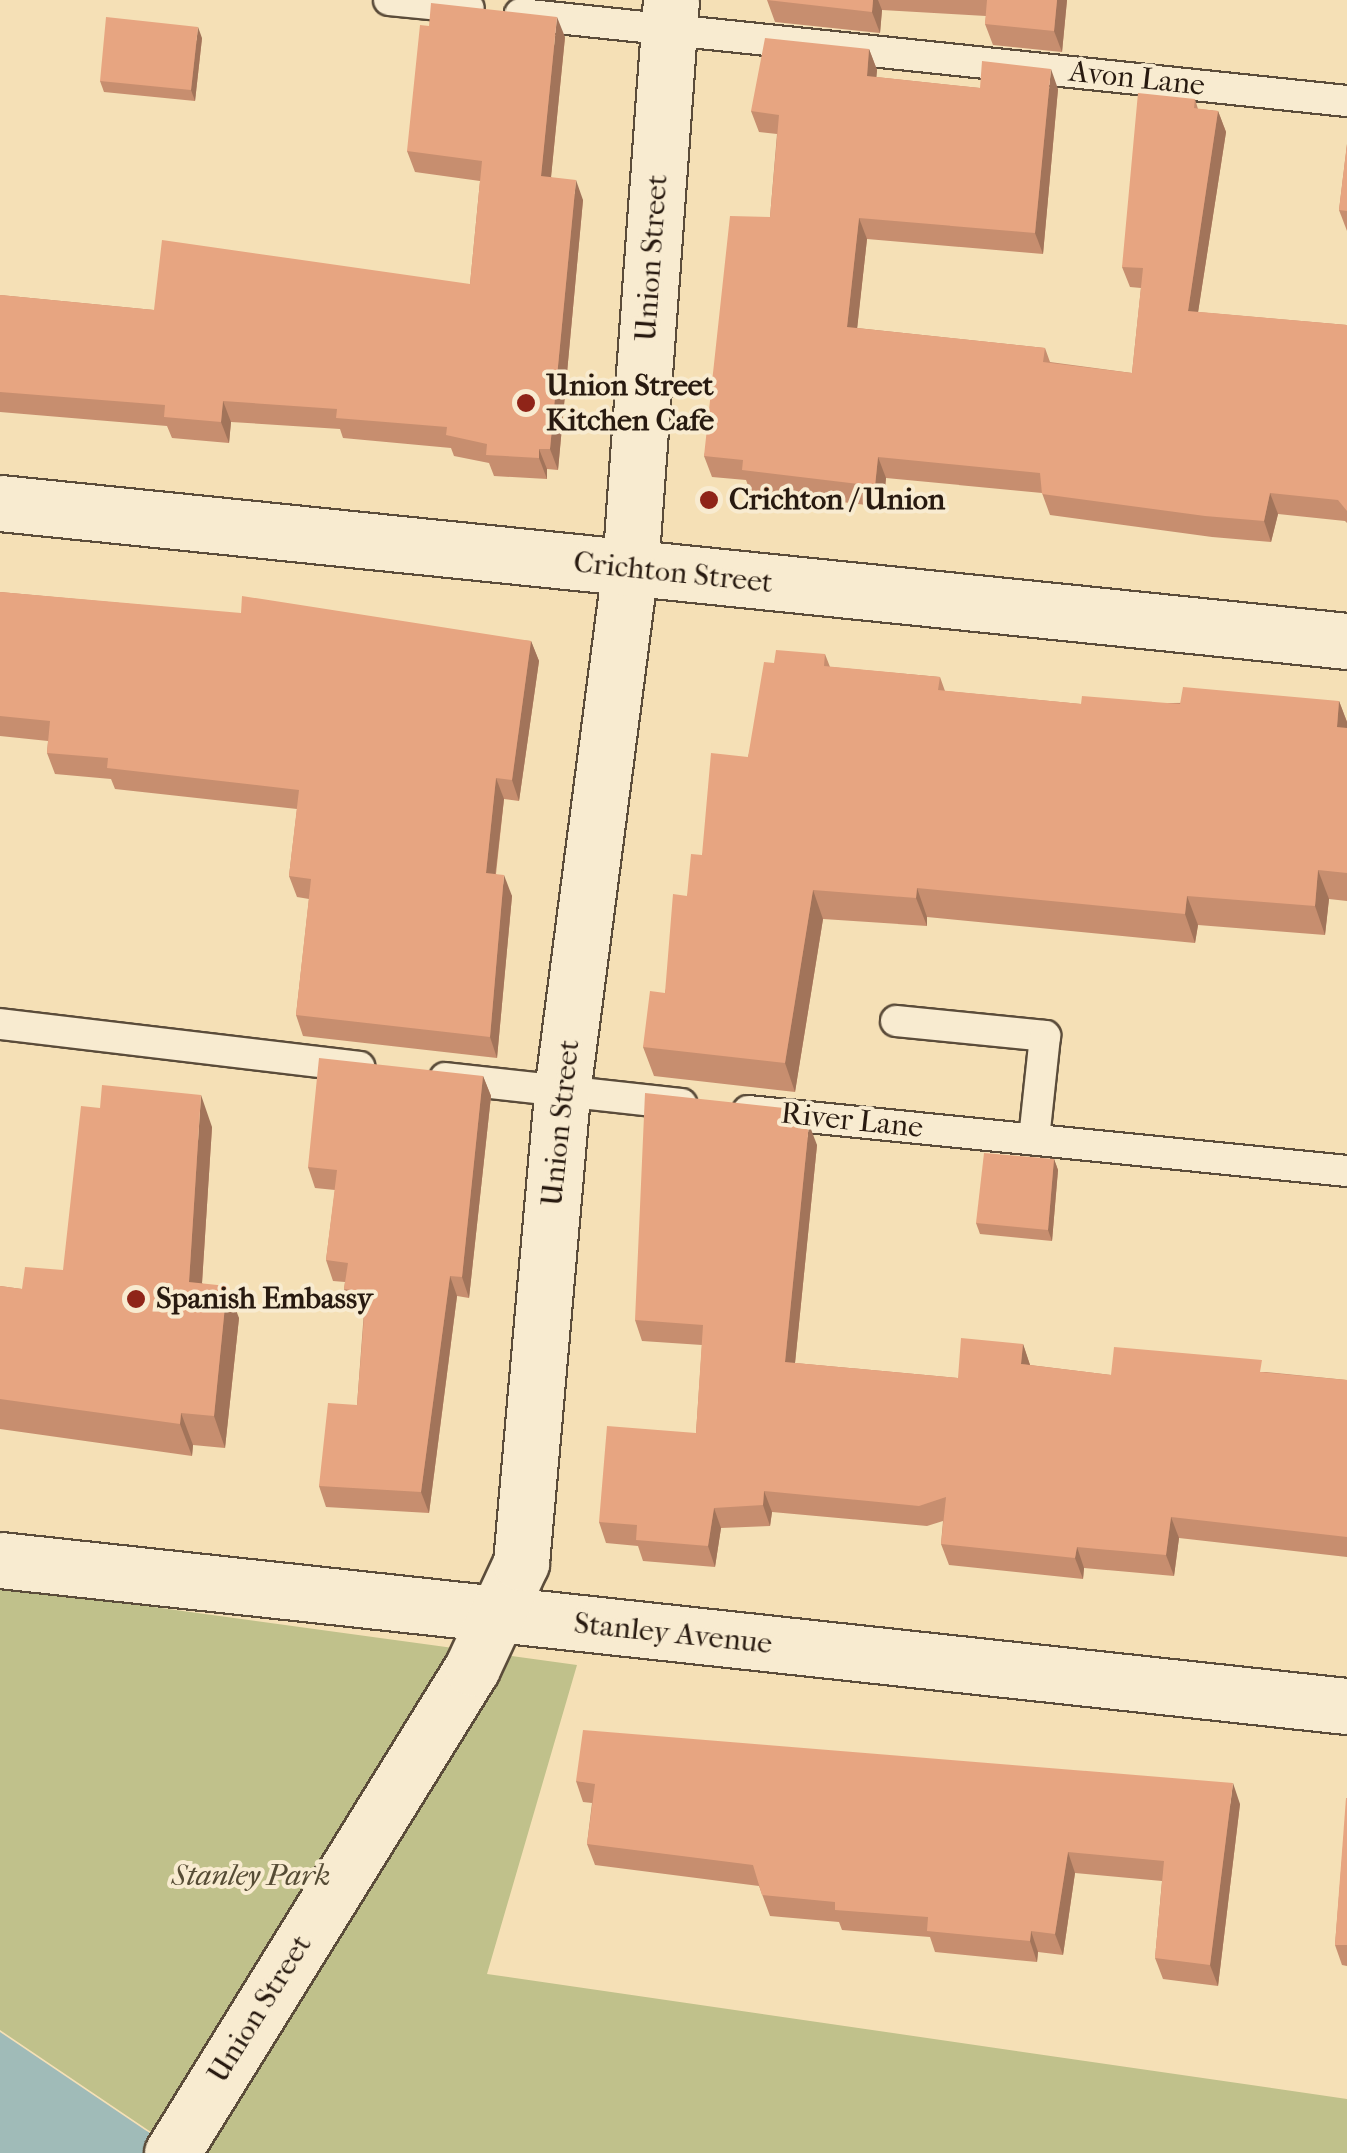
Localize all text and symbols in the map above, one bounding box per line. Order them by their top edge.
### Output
street label: Avon Lane [1067,54,1207,104]
street label: Union Street [628,173,676,343]
place label: Union Street Kitchen Cafe [546,368,714,438]
marker: Union Street Kitchen Cafe [515,392,537,414]
place label: Crichton / Union [729,482,945,518]
marker: Crichton / Union [698,489,720,511]
street label: Crichton Street [572,545,774,601]
street label: Union Street [534,1038,588,1208]
street label: River Lane [779,1096,925,1146]
place label: Spanish Embassy [156,1281,373,1317]
marker: Spanish Embassy [125,1288,147,1310]
street label: Stanley Avenue [572,1606,774,1662]
park label: Stanley Park [172,1858,330,1894]
street label: Union Street [200,1928,320,2090]

